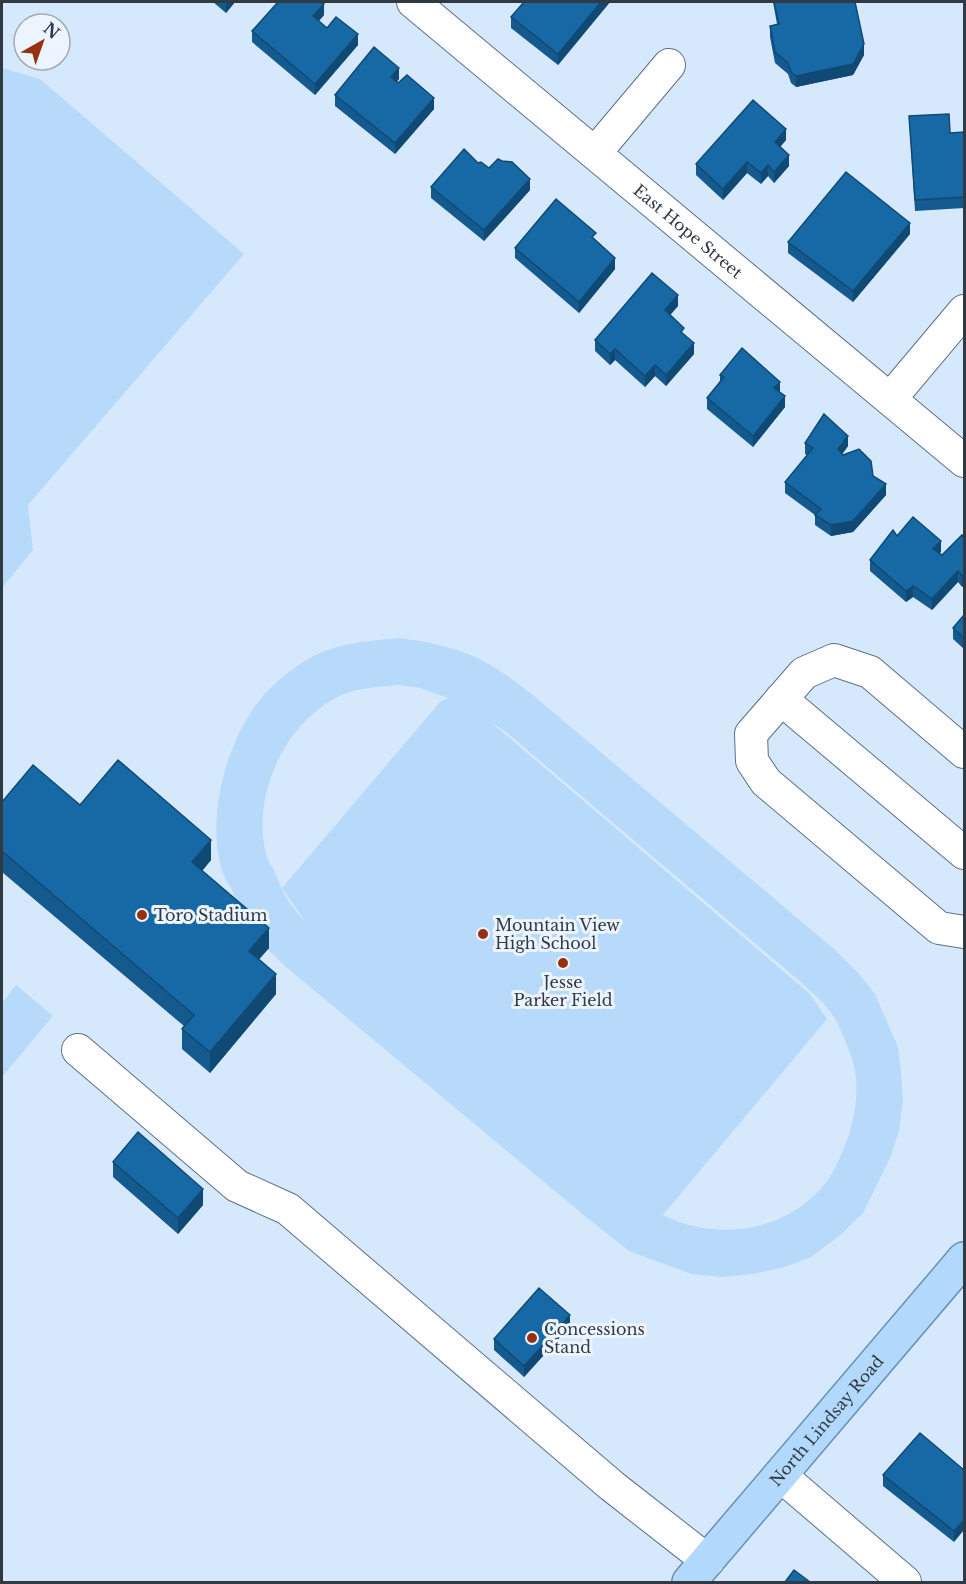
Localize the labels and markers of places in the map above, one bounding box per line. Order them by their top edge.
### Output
place label: Toro Stadium [154,905,267,925]
marker: Toro Stadium [135,908,149,922]
place label: Mountain View High School [495,915,620,953]
marker: Mountain View High School [476,927,490,941]
marker: Jesse Parker Field [556,956,570,970]
place label: Jesse Parker Field [514,972,613,1010]
place label: Concessions Stand [544,1319,645,1357]
marker: Concessions Stand [525,1331,539,1345]

